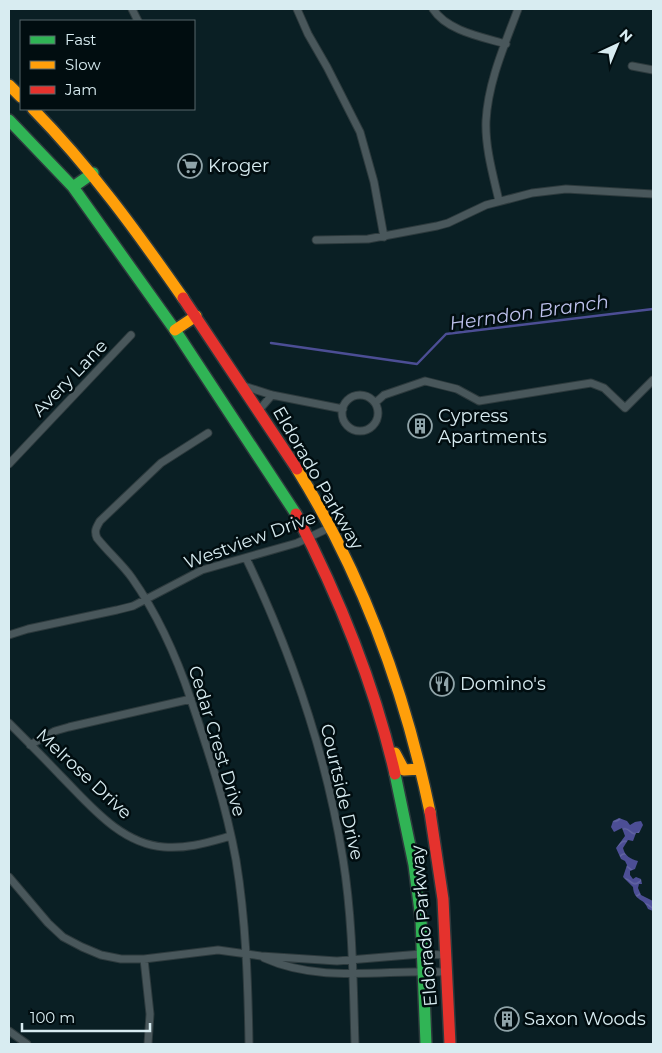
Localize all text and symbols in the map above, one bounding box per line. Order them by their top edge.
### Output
legend [20,20,195,110]
north arrow [592,20,642,70]
text: N [616,25,636,46]
text: Fast [65,30,96,49]
text: Slow [65,55,101,74]
text: Jam [64,80,97,99]
supermarket icon: Kroger [177,153,203,179]
place label: Kroger [208,155,269,177]
water label: Herndon Branch [448,290,610,335]
street label: Avery Lane [28,335,112,421]
street label: Eldorado Parkway [268,402,368,554]
place label: Cypress Apartments [438,405,547,448]
building icon: Cypress Apartments [407,413,433,439]
street label: Westview Drive [181,506,319,574]
street label: Cedar Crest Drive [184,663,250,819]
restaurant icon: Domino's [429,671,455,697]
place label: Domino's [460,673,546,695]
street label: Courtside Drive [316,722,368,862]
street label: Melrose Drive [32,724,136,824]
street label: Eldorado Parkway [406,844,442,1008]
scale bar [22,1000,150,1032]
building icon: Saxon Woods [494,1006,520,1032]
text: 100 m [30,1008,75,1027]
place label: Saxon Woods [524,1008,646,1030]

